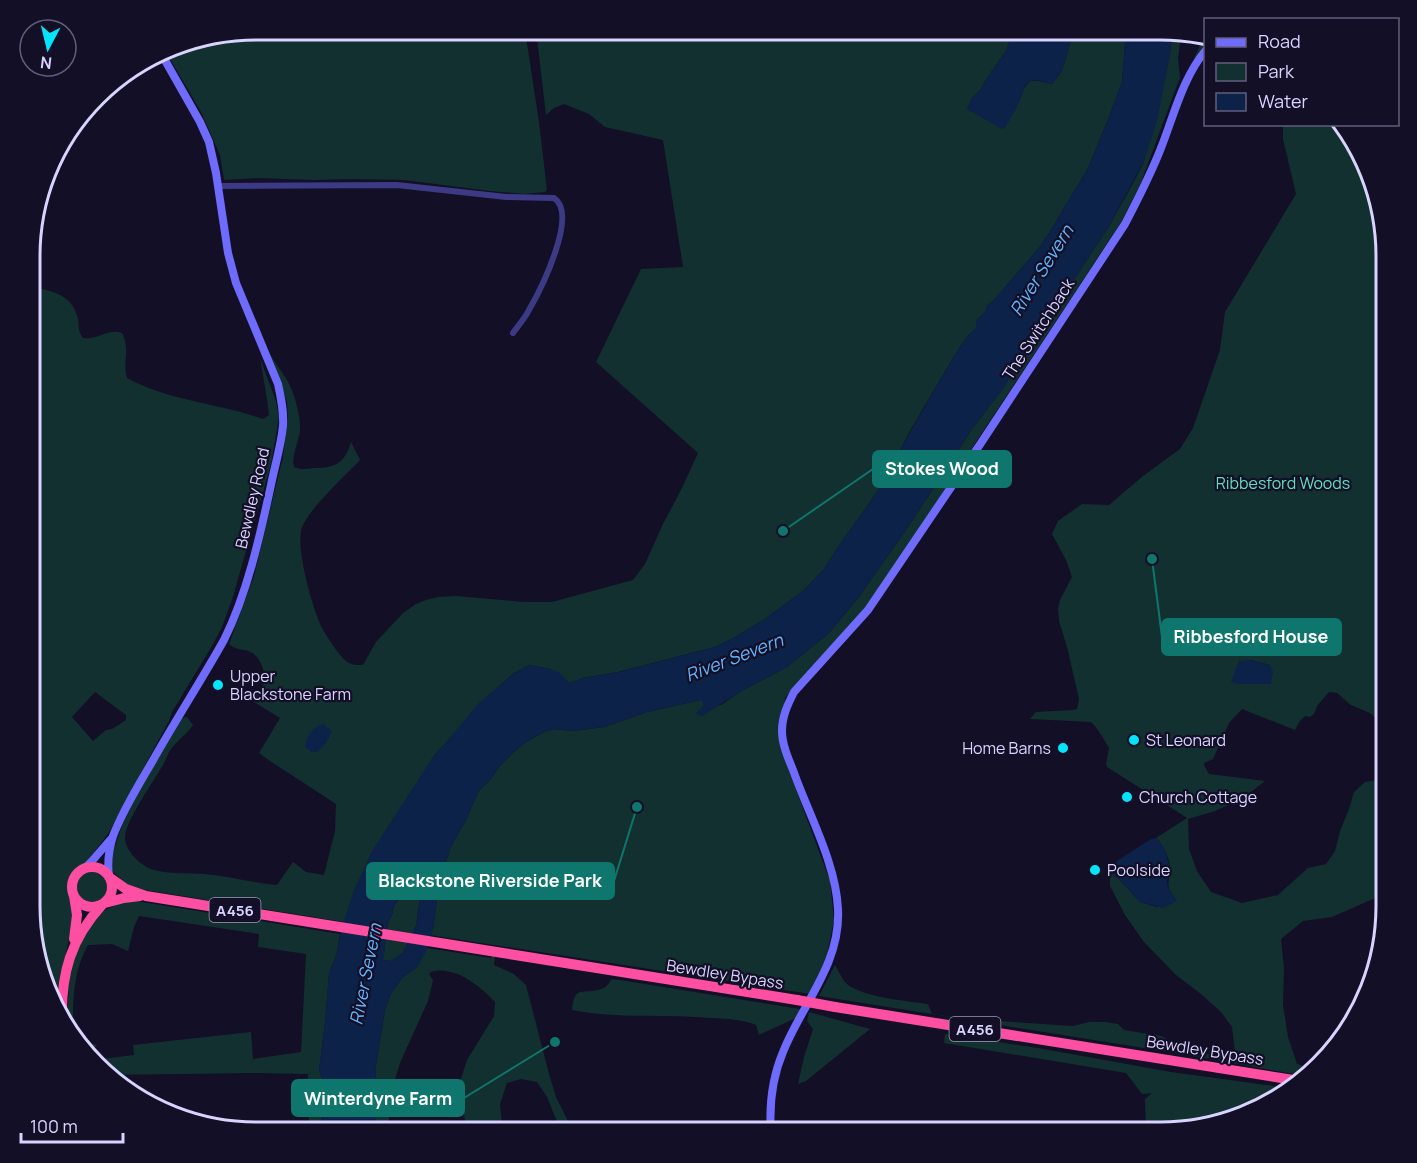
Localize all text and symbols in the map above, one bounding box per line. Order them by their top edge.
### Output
north arrow [18,18,78,78]
legend [1204,18,1399,126]
text: Road [1258,29,1301,53]
text: N [39,51,53,75]
text: Park [1258,59,1295,83]
text: Water [1258,89,1308,113]
water label: River Severn [1004,219,1079,320]
street label: The Switchback [997,273,1080,384]
street label: Bewdley Road [230,445,274,551]
callout: Stokes Wood [873,451,1011,487]
text: Stokes Wood [885,456,999,480]
park label: Ribbesford Woods [1216,472,1350,494]
callout: Ribbesford House [1162,619,1341,655]
text: Ribbesford House [1174,624,1329,648]
water label: River Severn [682,627,787,687]
place label: Upper Blackstone Farm [230,665,351,705]
marker: Upper Blackstone Farm [211,678,225,692]
place label: St Leonard [1146,729,1226,751]
marker: St Leonard [1127,733,1141,747]
place label: Home Barns [962,737,1051,759]
marker: Home Barns [1056,741,1070,755]
place label: Church Cottage [1139,786,1257,808]
marker: Church Cottage [1120,790,1134,804]
place label: Poolside [1107,859,1170,881]
callout: Blackstone Riverside Park [367,863,614,899]
marker: Poolside [1088,863,1102,877]
text: Blackstone Riverside Park [378,868,603,892]
road number: A456 [210,898,260,922]
water label: River Severn [343,920,387,1027]
street label: Bewdley Bypass [665,954,785,994]
road number: A456 [950,1017,1000,1041]
street label: Bewdley Bypass [1145,1030,1265,1070]
callout: Winterdyne Farm [292,1080,464,1116]
text: Winterdyne Farm [304,1086,452,1110]
scale bar [21,1106,123,1144]
text: 100 m [30,1114,78,1138]

